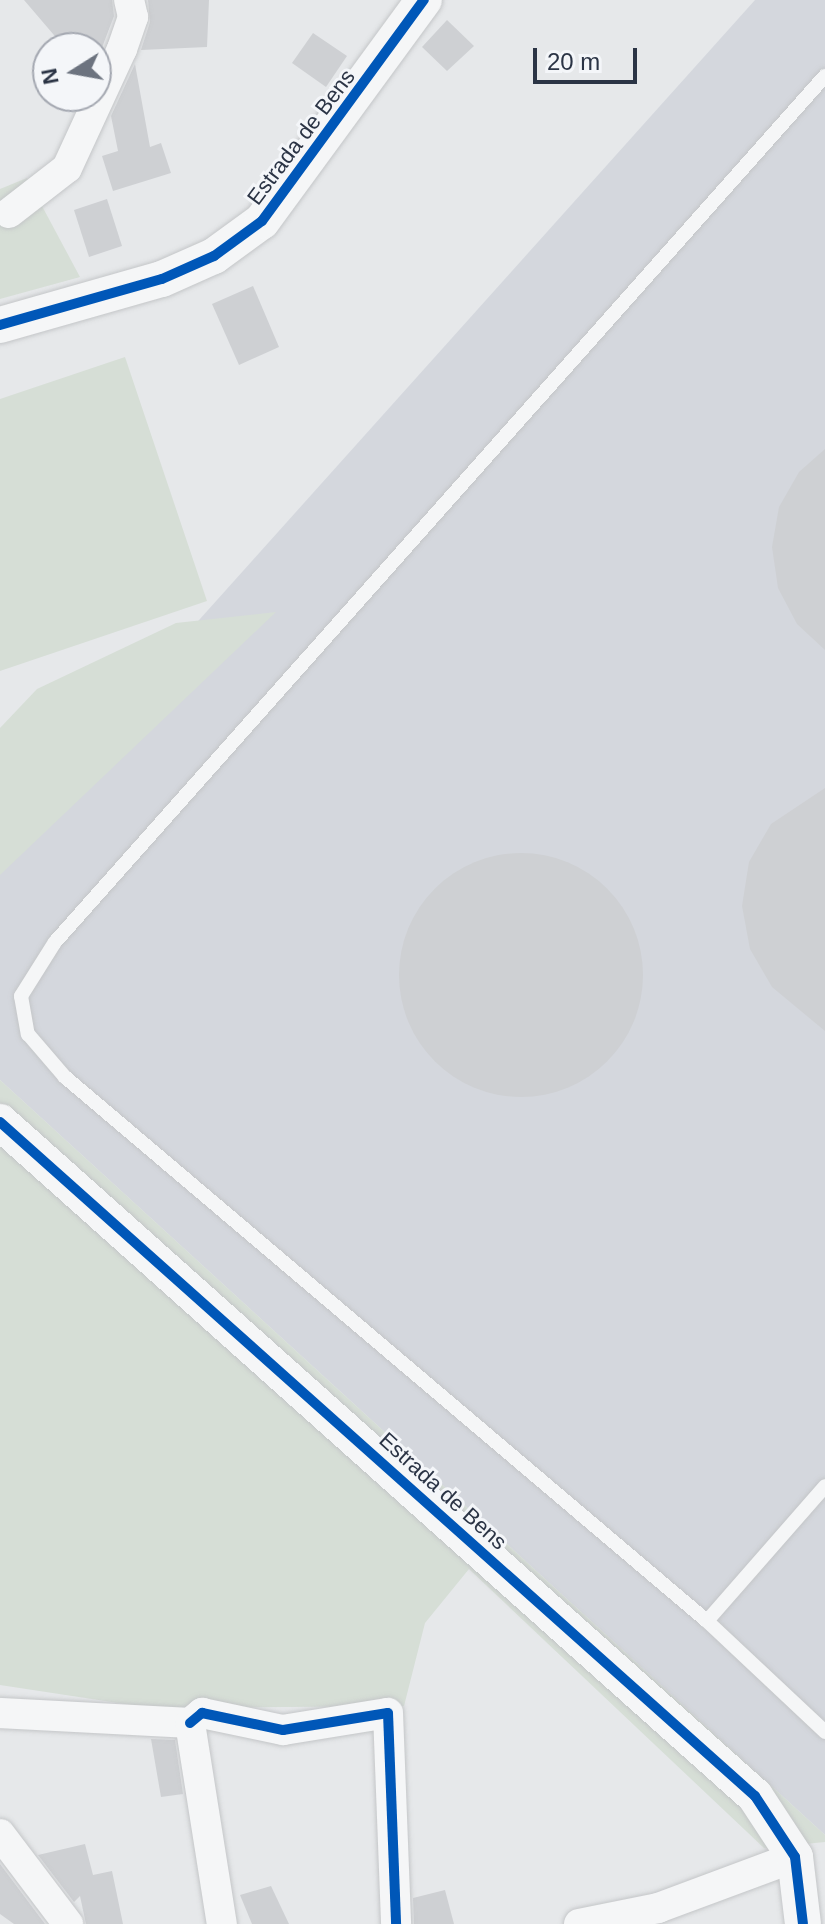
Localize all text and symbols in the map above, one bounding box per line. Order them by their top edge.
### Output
north arrow [32,32,112,112]
scale bar [537,32,641,82]
text: 20 m [547,48,600,75]
street label: Estrada de Bens [242,64,360,210]
text: N [36,66,64,86]
street label: Estrada de Bens [374,1427,512,1555]

